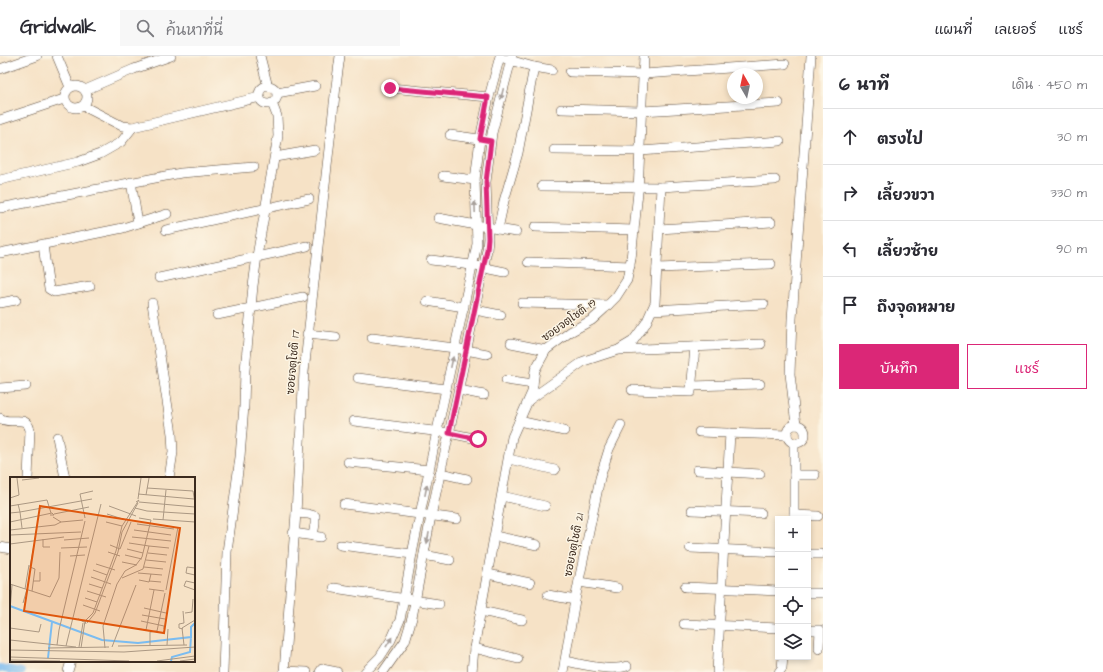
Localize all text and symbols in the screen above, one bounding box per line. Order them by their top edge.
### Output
search box [120,10,400,46]
text: Gridwalk [20,14,96,41]
icon: search [134,17,156,39]
text: ค้นหาที่นี่ [166,20,223,41]
text: แผนที่ [934,20,972,40]
text: เลเยอร์ [994,20,1036,40]
text: แชร์ [1058,20,1083,40]
north arrow [727,68,763,104]
text: 6 นาที [839,73,889,97]
text: เดิน · 450 m [1011,76,1087,94]
route end [381,79,399,97]
one-way arrow [499,88,505,100]
icon: ahead [839,126,861,148]
text: 30 m [1057,128,1087,146]
text: ตรงไป [877,129,923,150]
icon: right [839,182,861,204]
text: 330 m [1050,184,1087,202]
text: เลี้ยวขวา [877,185,935,206]
one-way arrow [472,200,478,213]
icon: left [839,238,861,260]
text: 90 m [1056,240,1087,258]
text: เลี้ยวซ้าย [877,241,938,262]
street label: ซอยจตุโชติ 19 [538,294,600,346]
icon: arrive [839,294,861,316]
text: ถึงจุดหมาย [877,297,955,318]
street label: ซอยจตุโชติ 17 [282,329,304,395]
button: บันทึก [839,344,959,389]
button: แชร์ [967,344,1087,389]
one-way arrow [449,356,455,368]
route start [469,430,487,448]
inset map [10,477,195,662]
one-way arrow [423,483,429,496]
street label: ซอยจตุโชติ 21 [559,511,589,578]
map controls [775,516,811,660]
button: + [775,516,811,552]
one-way arrow [424,532,430,544]
button: − [775,552,811,588]
button: locate [775,588,811,624]
button: layers [775,624,811,660]
one-way arrow [386,636,393,648]

